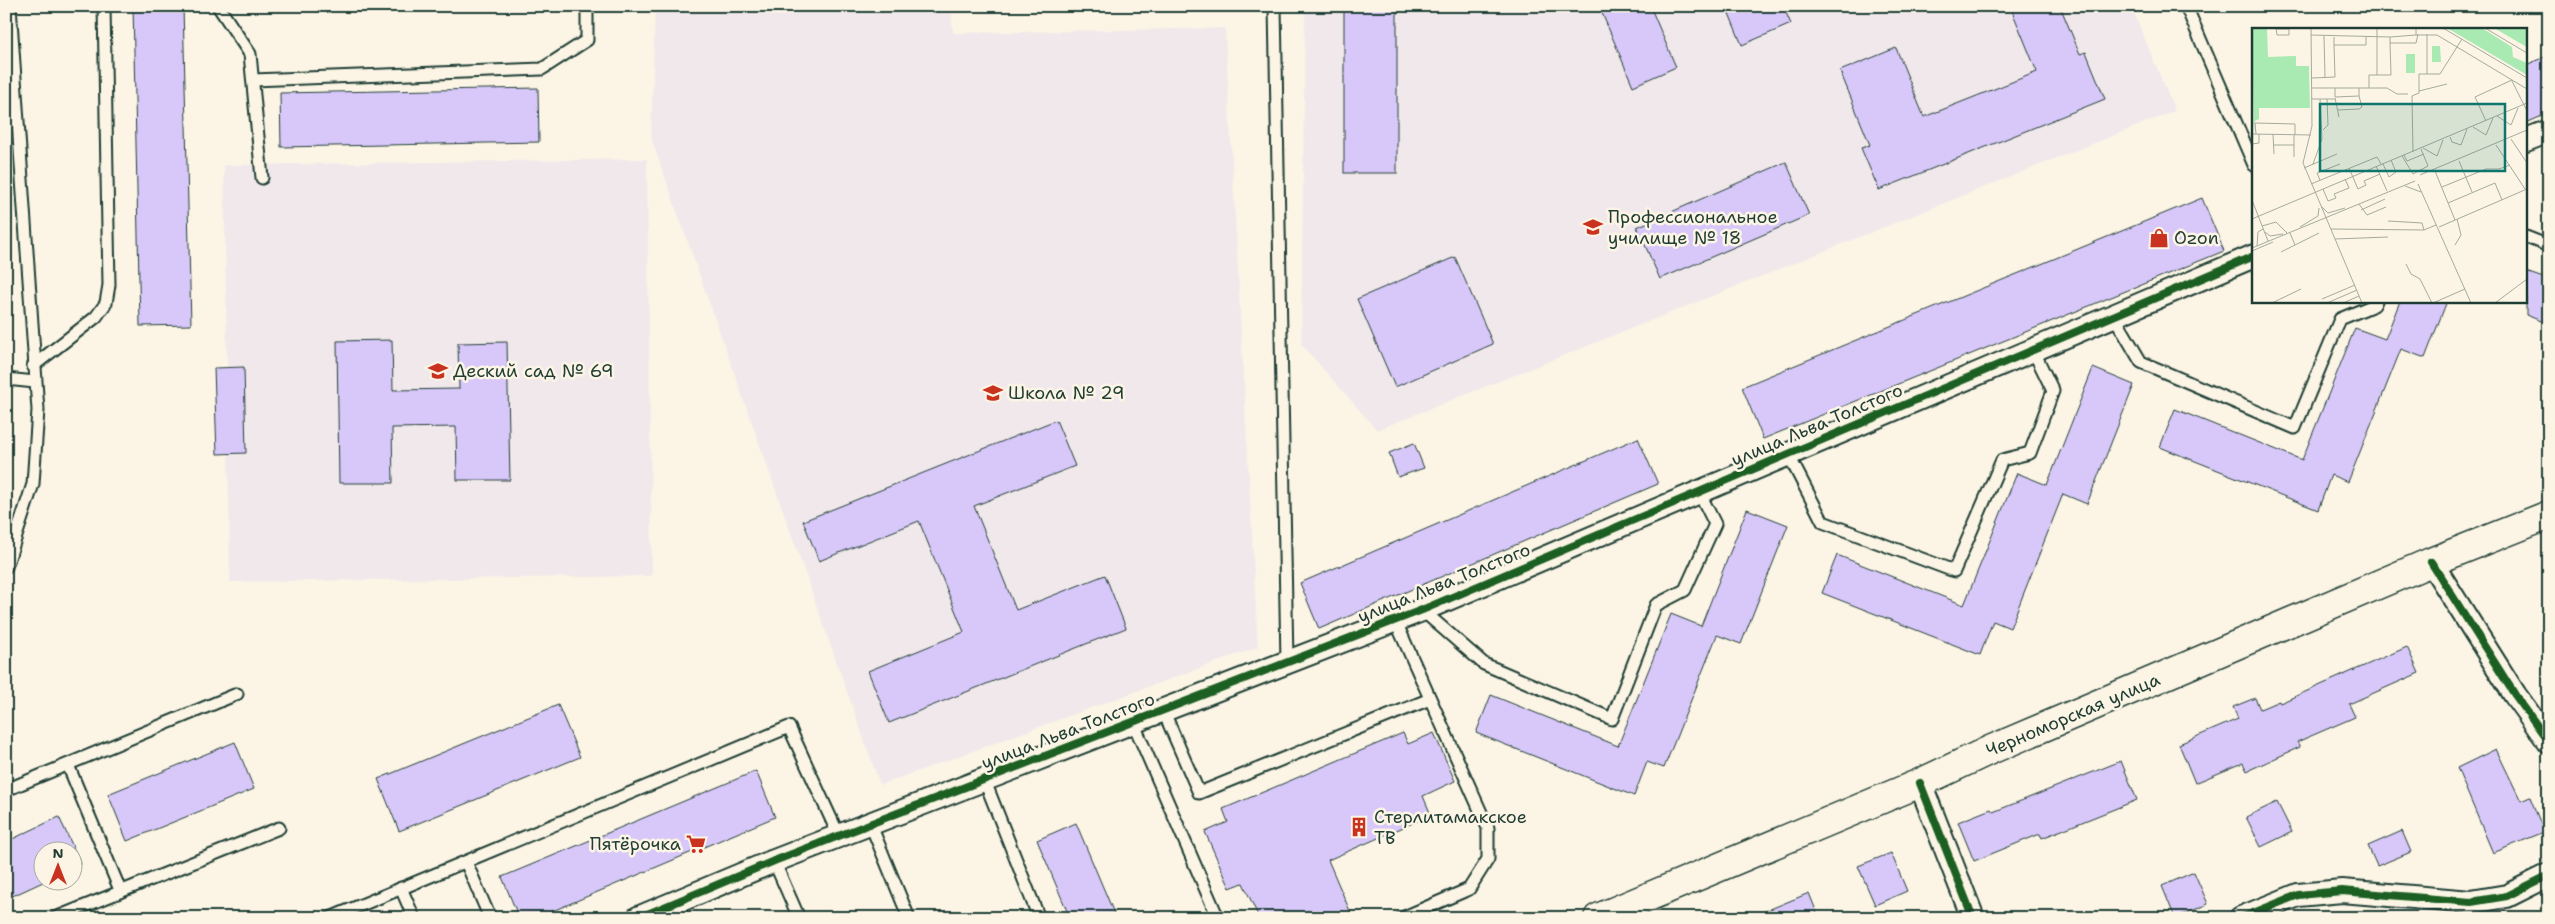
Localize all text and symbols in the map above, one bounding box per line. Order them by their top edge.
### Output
inset map [2252,28,2528,302]
place label: Профессиональное училище № 18 [1608,205,1778,250]
school or university icon: Профессиональное училище № 18 [1582,216,1604,238]
place label: Ozon [2174,226,2219,250]
shop icon: Ozon [2148,227,2170,249]
place label: Деский сад № 69 [453,359,614,383]
school or university icon: Деский сад № 69 [427,360,449,382]
street label: улица Льва Толстого [1728,378,1906,472]
place label: Школа № 29 [1008,381,1125,405]
school or university icon: Школа № 29 [982,382,1004,404]
street label: улица Льва Толстого [1354,537,1534,629]
street label: Черноморская улица [1982,667,2164,763]
street label: улица Льва Толстого [978,687,1158,775]
place label: Стерлитамакское ТВ [1374,805,1527,850]
building icon: Стерлитамакское ТВ [1348,816,1370,838]
place label: Пятёрочка [590,832,681,856]
supermarket icon: Пятёрочка [685,833,707,855]
north arrow [32,842,82,892]
text: N [52,844,64,862]

